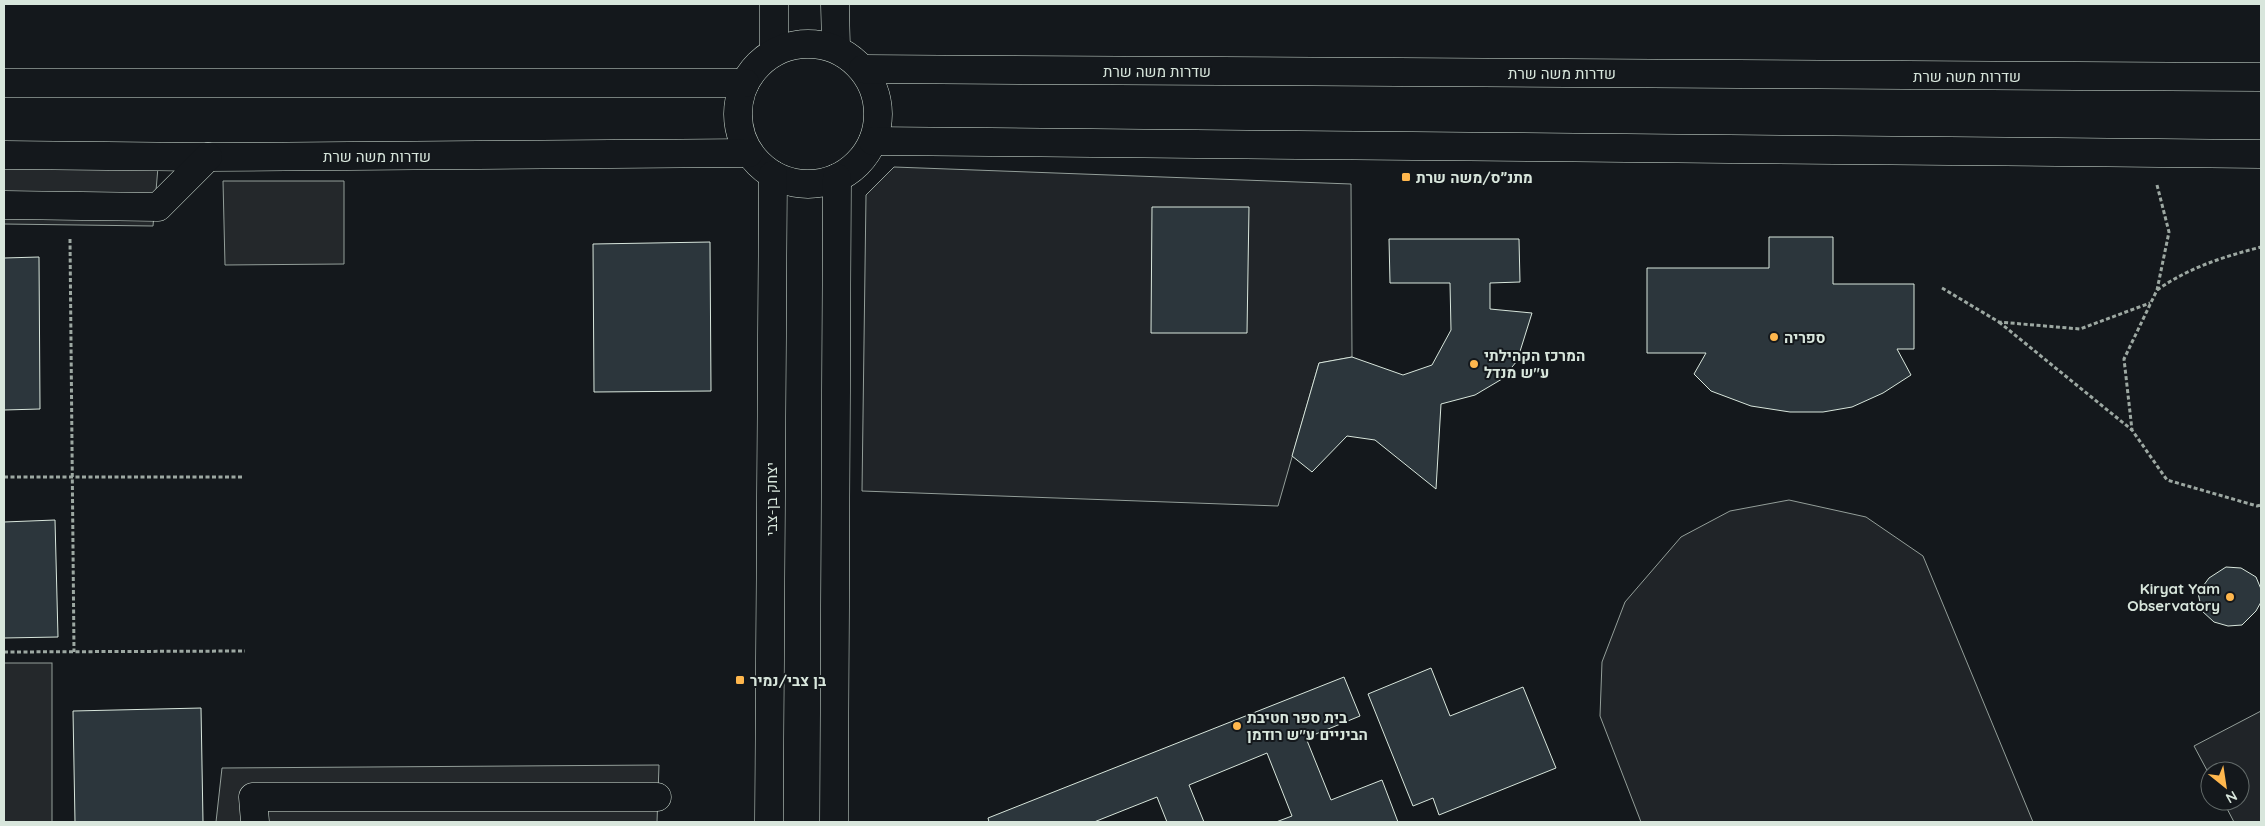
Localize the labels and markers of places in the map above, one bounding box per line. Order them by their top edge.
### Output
place label: מתנ״ס/משה שרת [1416,168,1533,187]
marker: מתנ״ס/משה שרת [1400,171,1412,183]
place label: ספריה [1784,328,1825,347]
marker: ספריה [1768,331,1780,343]
place label: המרכז הקהילתי ע"ש מנדל [1484,346,1585,382]
marker: המרכז הקהילתי ע"ש מנדל [1468,358,1480,370]
place label: Kiryat Yam Observatory [2127,579,2220,615]
marker: Kiryat Yam Observatory [2224,591,2236,603]
place label: בן צבי/נמיר [750,671,826,690]
marker: בן צבי/נמיר [734,674,746,686]
place label: בית ספר חטיבת הביניים ע"ש רודמן [1247,708,1368,744]
marker: בית ספר חטיבת הביניים ע"ש רודמן [1231,720,1243,732]

